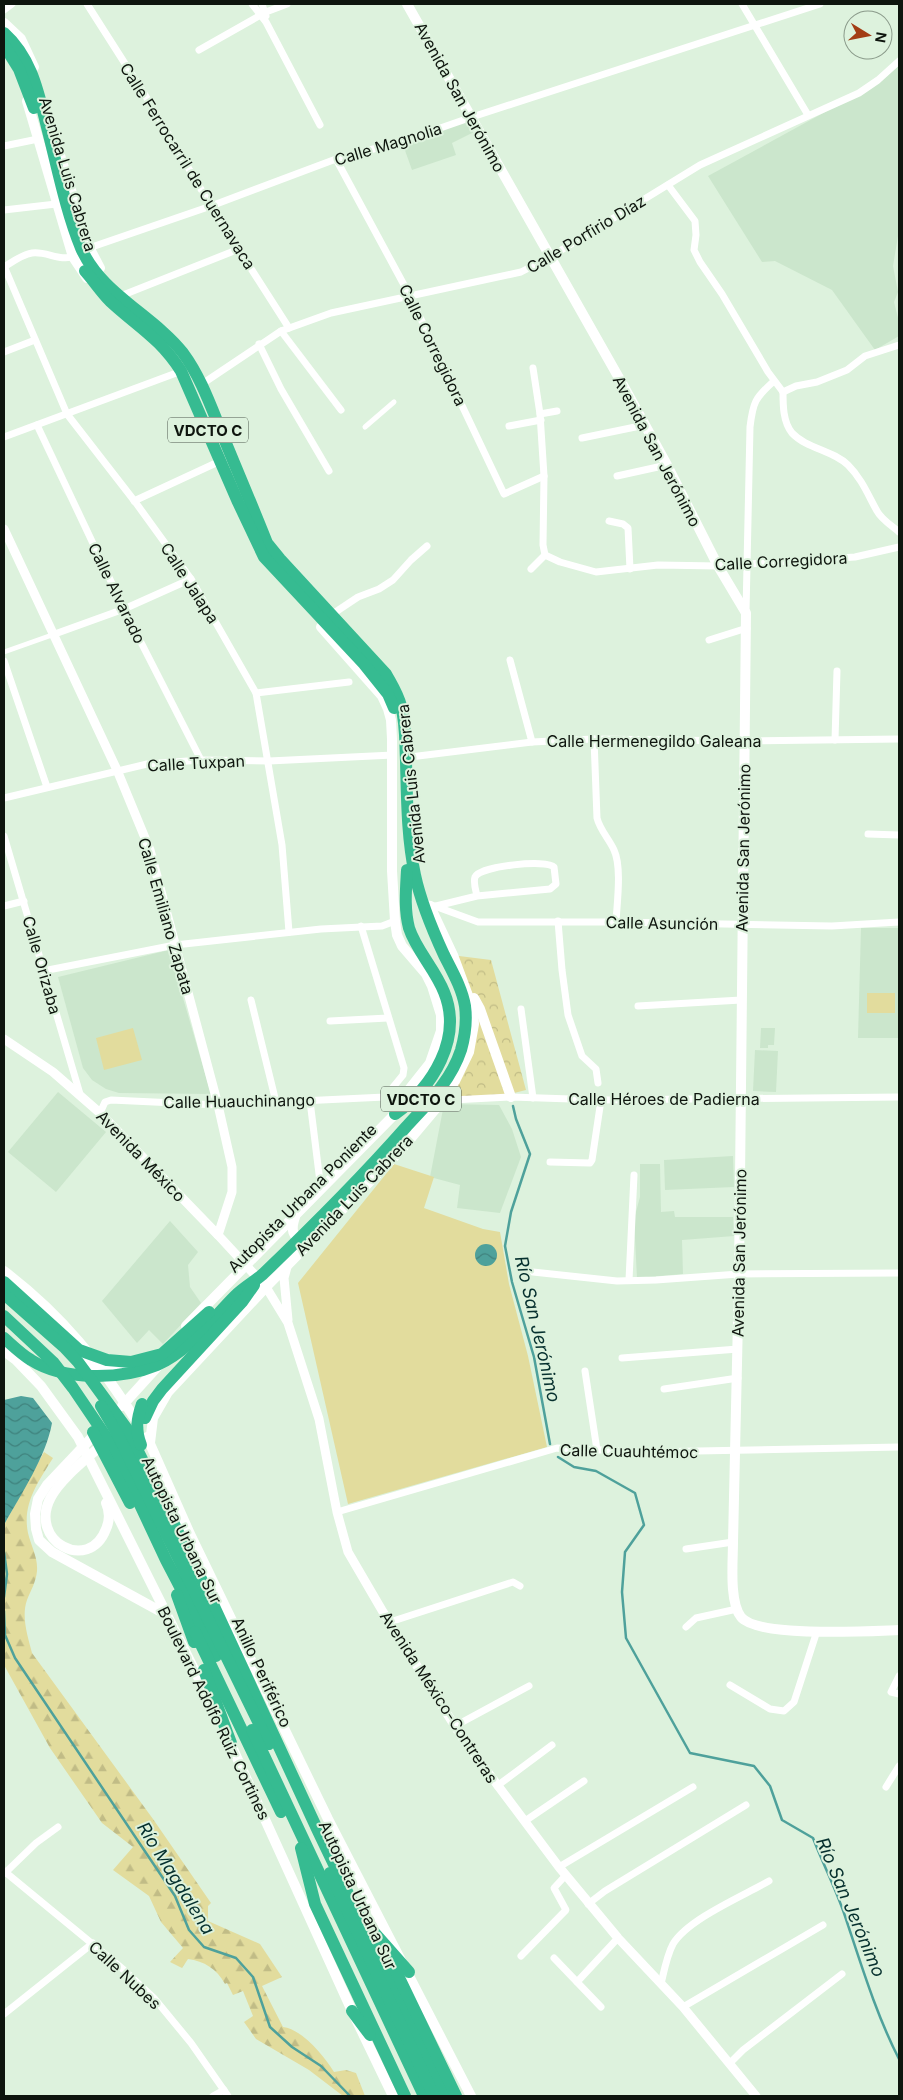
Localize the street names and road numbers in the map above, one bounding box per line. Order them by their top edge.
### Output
street label: Avenida San Jerónimo [410,18,510,176]
street label: Calle Ferrocarril de Cuernavaca [116,59,260,273]
street label: Avenida Luis Cabrera [35,94,101,254]
street label: Calle Magnolia [332,118,444,170]
street label: Calle Porfirio Díaz [523,191,649,277]
street label: Calle Corregidora [395,281,471,409]
street label: Avenida San Jerónimo [609,372,705,530]
road number: VDCTO C [168,418,248,442]
street label: Calle Alvarado [84,539,150,647]
street label: Calle Jalapa [157,539,223,627]
street label: Calle Corregidora [714,548,848,574]
street label: Avenida Luis Cabrera [393,703,429,865]
street label: Calle Hermenegildo Galeana [546,731,762,751]
street label: Calle Tuxpan [147,750,245,776]
street label: Avenida San Jerónimo [732,764,754,932]
street label: Calle Emiliano Zapata [134,835,198,997]
street label: Calle Asunción [605,912,719,934]
street label: Calle Orizaba [18,914,66,1016]
road number: VDCTO C [381,1086,461,1112]
street label: Calle Héroes de Padierna [568,1089,760,1109]
street label: Calle Huauchinango [163,1090,315,1112]
street label: Avenida México [92,1106,190,1206]
street label: Autopista Urbana Poniente [223,1119,381,1277]
street label: Avenida Luis Cabrera [291,1130,417,1260]
street label: Avenida San Jerónimo [728,1169,750,1337]
street label: Calle Cuauhtémoc [560,1440,698,1462]
street label: Autopista Urbana Sur [138,1453,226,1607]
street label: Boulevard Adolfo Ruiz Cortines [153,1603,275,1823]
street label: Avenida México-Contreras [376,1607,502,1787]
street label: Anillo Periférico [228,1614,296,1730]
street label: Autopista Urbana Sur [315,1817,401,1973]
street label: Calle Nubes [85,1937,165,2013]

